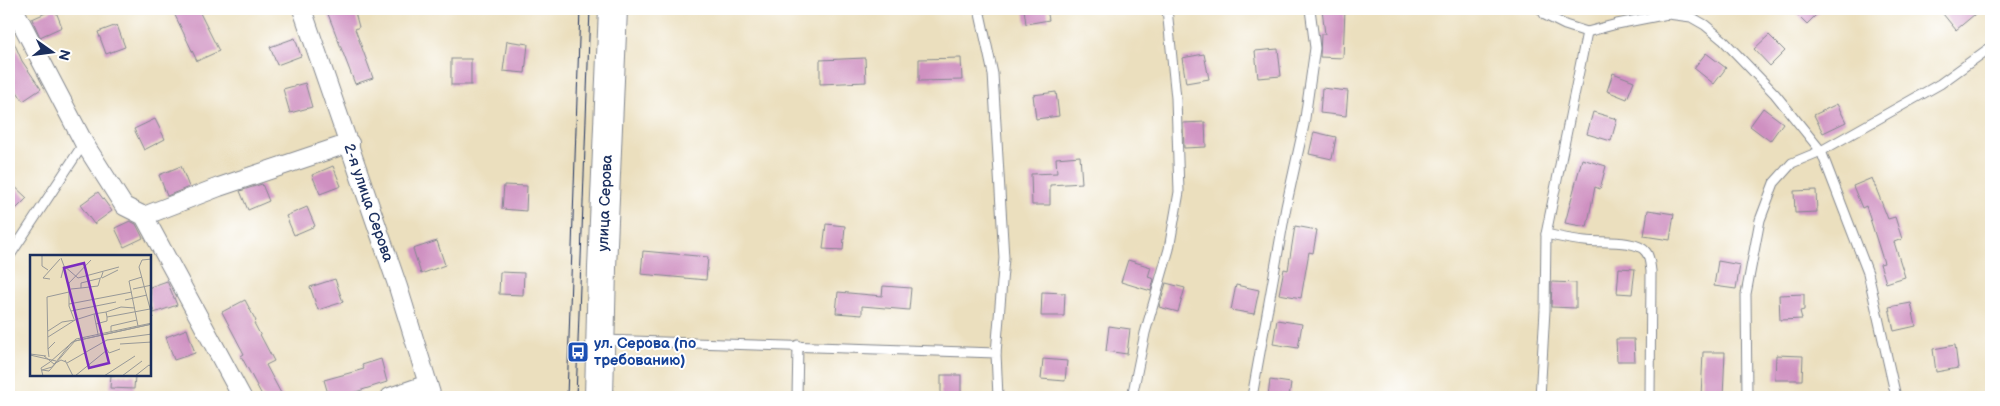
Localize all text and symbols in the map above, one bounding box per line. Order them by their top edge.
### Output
north arrow [28,28,78,78]
text: N [55,48,74,62]
street label: 2-я улица Серова [339,141,398,265]
street label: улица Серова [594,154,617,252]
inset map [30,255,151,376]
place label: ул. Серова (по требованию) [594,334,696,370]
bus stop icon: ул. Серова (по требованию) [566,340,590,364]

